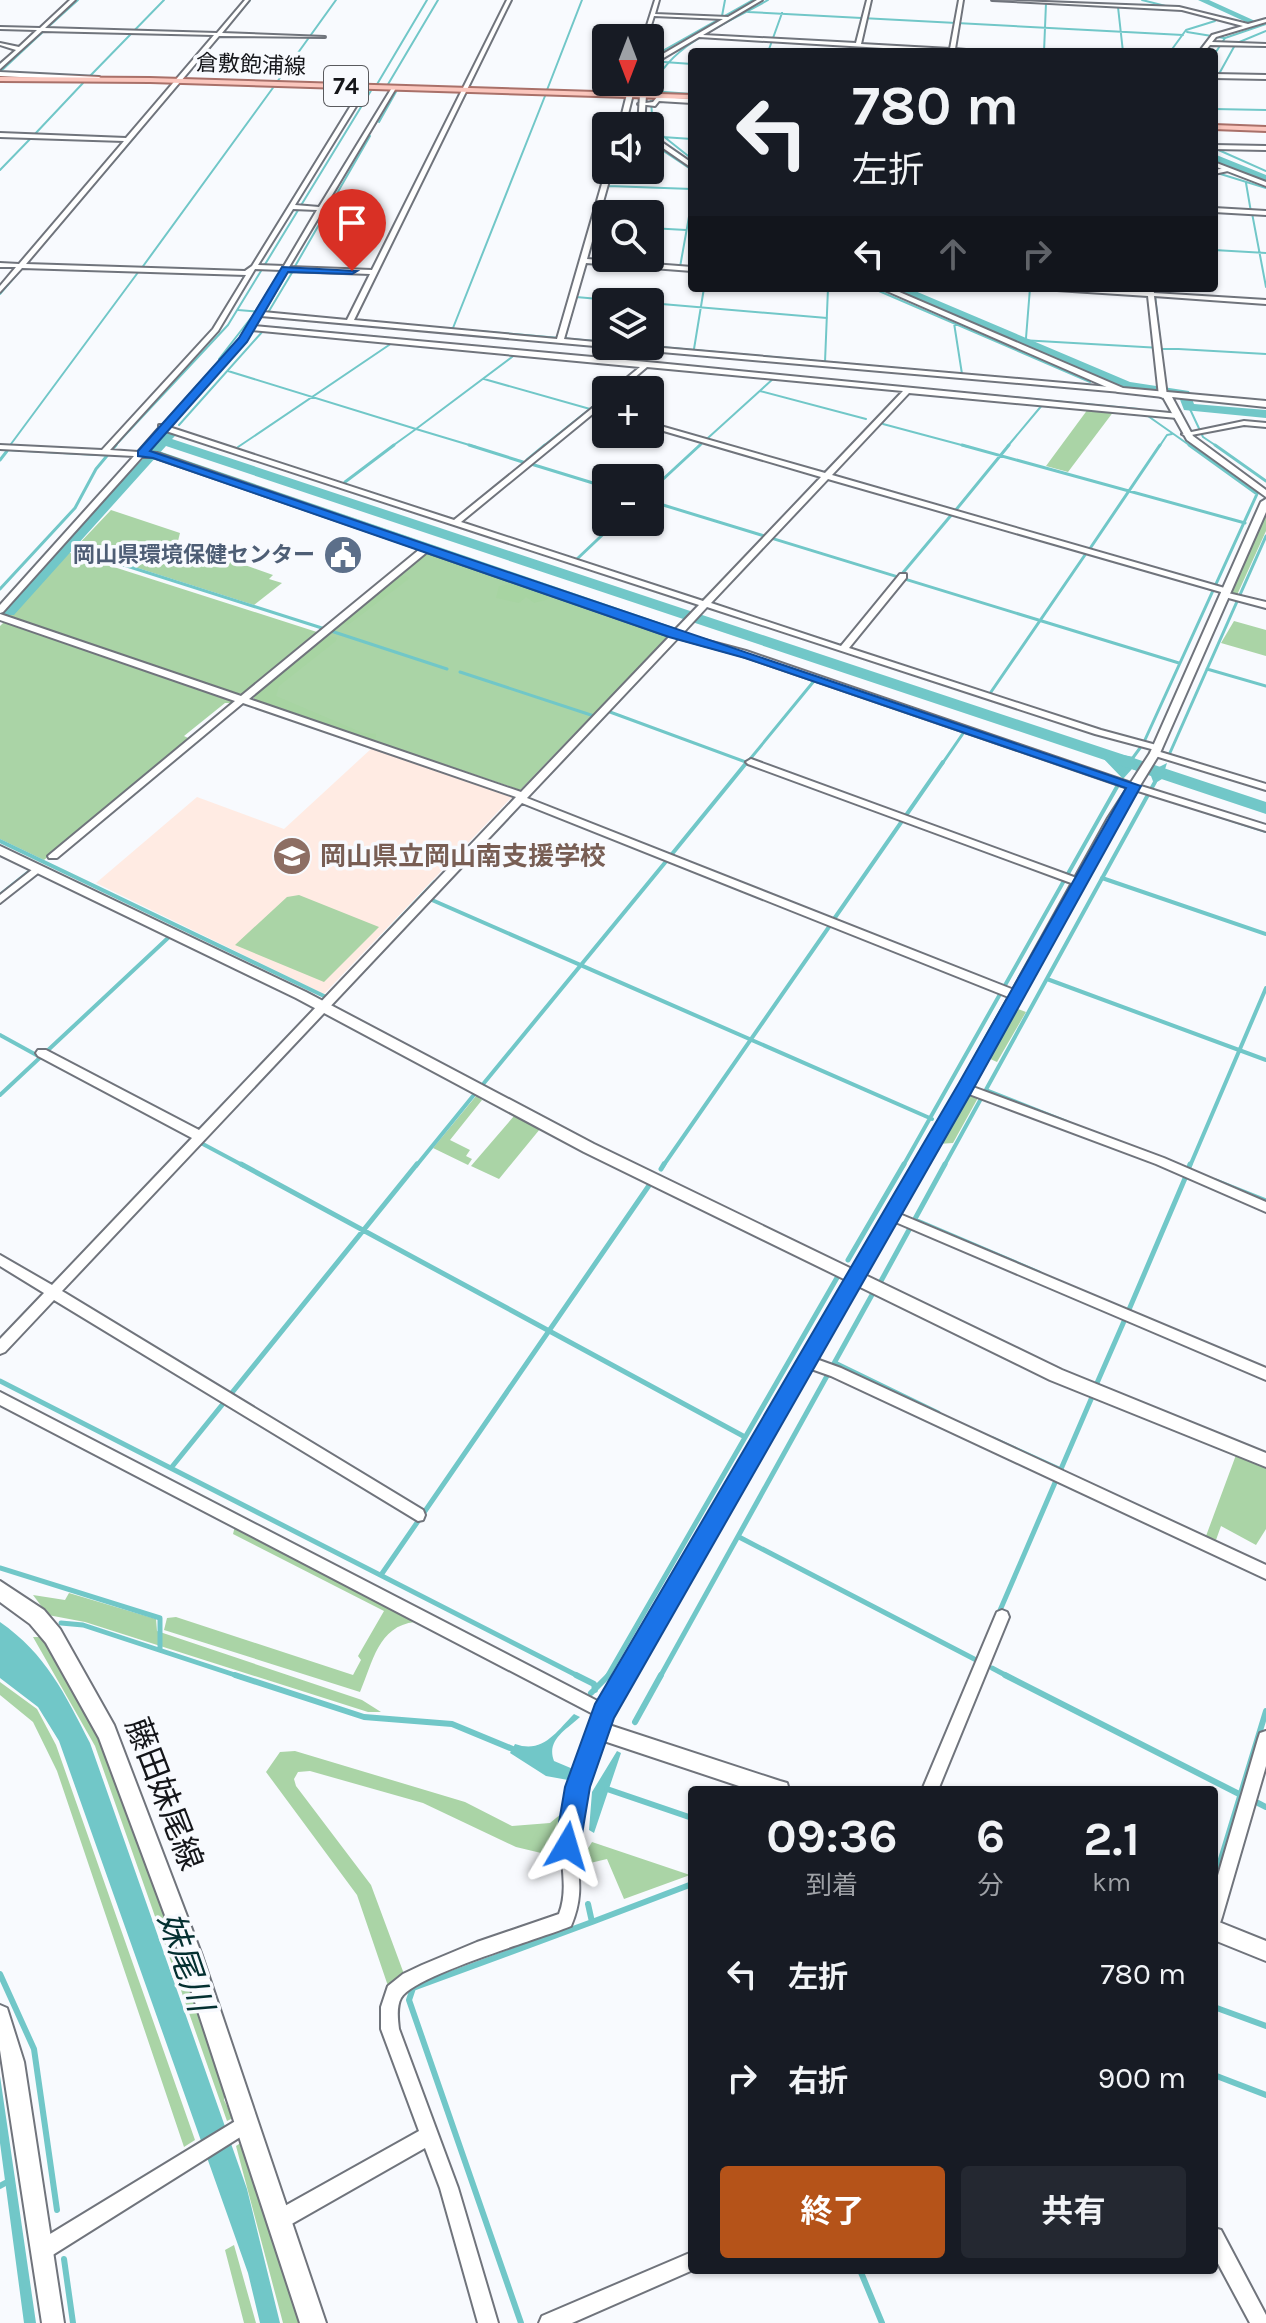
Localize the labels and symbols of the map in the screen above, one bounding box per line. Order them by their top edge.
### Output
north arrow [592,24,664,96]
street label: 倉敷飽浦線 [196,50,306,80]
road number: 74 [324,66,368,106]
pin [318,189,386,271]
public building icon: 岡山県環境保健センター [322,534,364,576]
place label: 岡山県環境保健センター [73,542,315,568]
school or university icon: 岡山県立岡山南支援学校 [271,835,313,877]
place label: 岡山県立岡山南支援学校 [320,841,606,872]
street label: 藤田妹尾線 [118,1713,210,1875]
position arrow [525,1804,609,1888]
water label: 妹尾川 [149,1907,221,2020]

